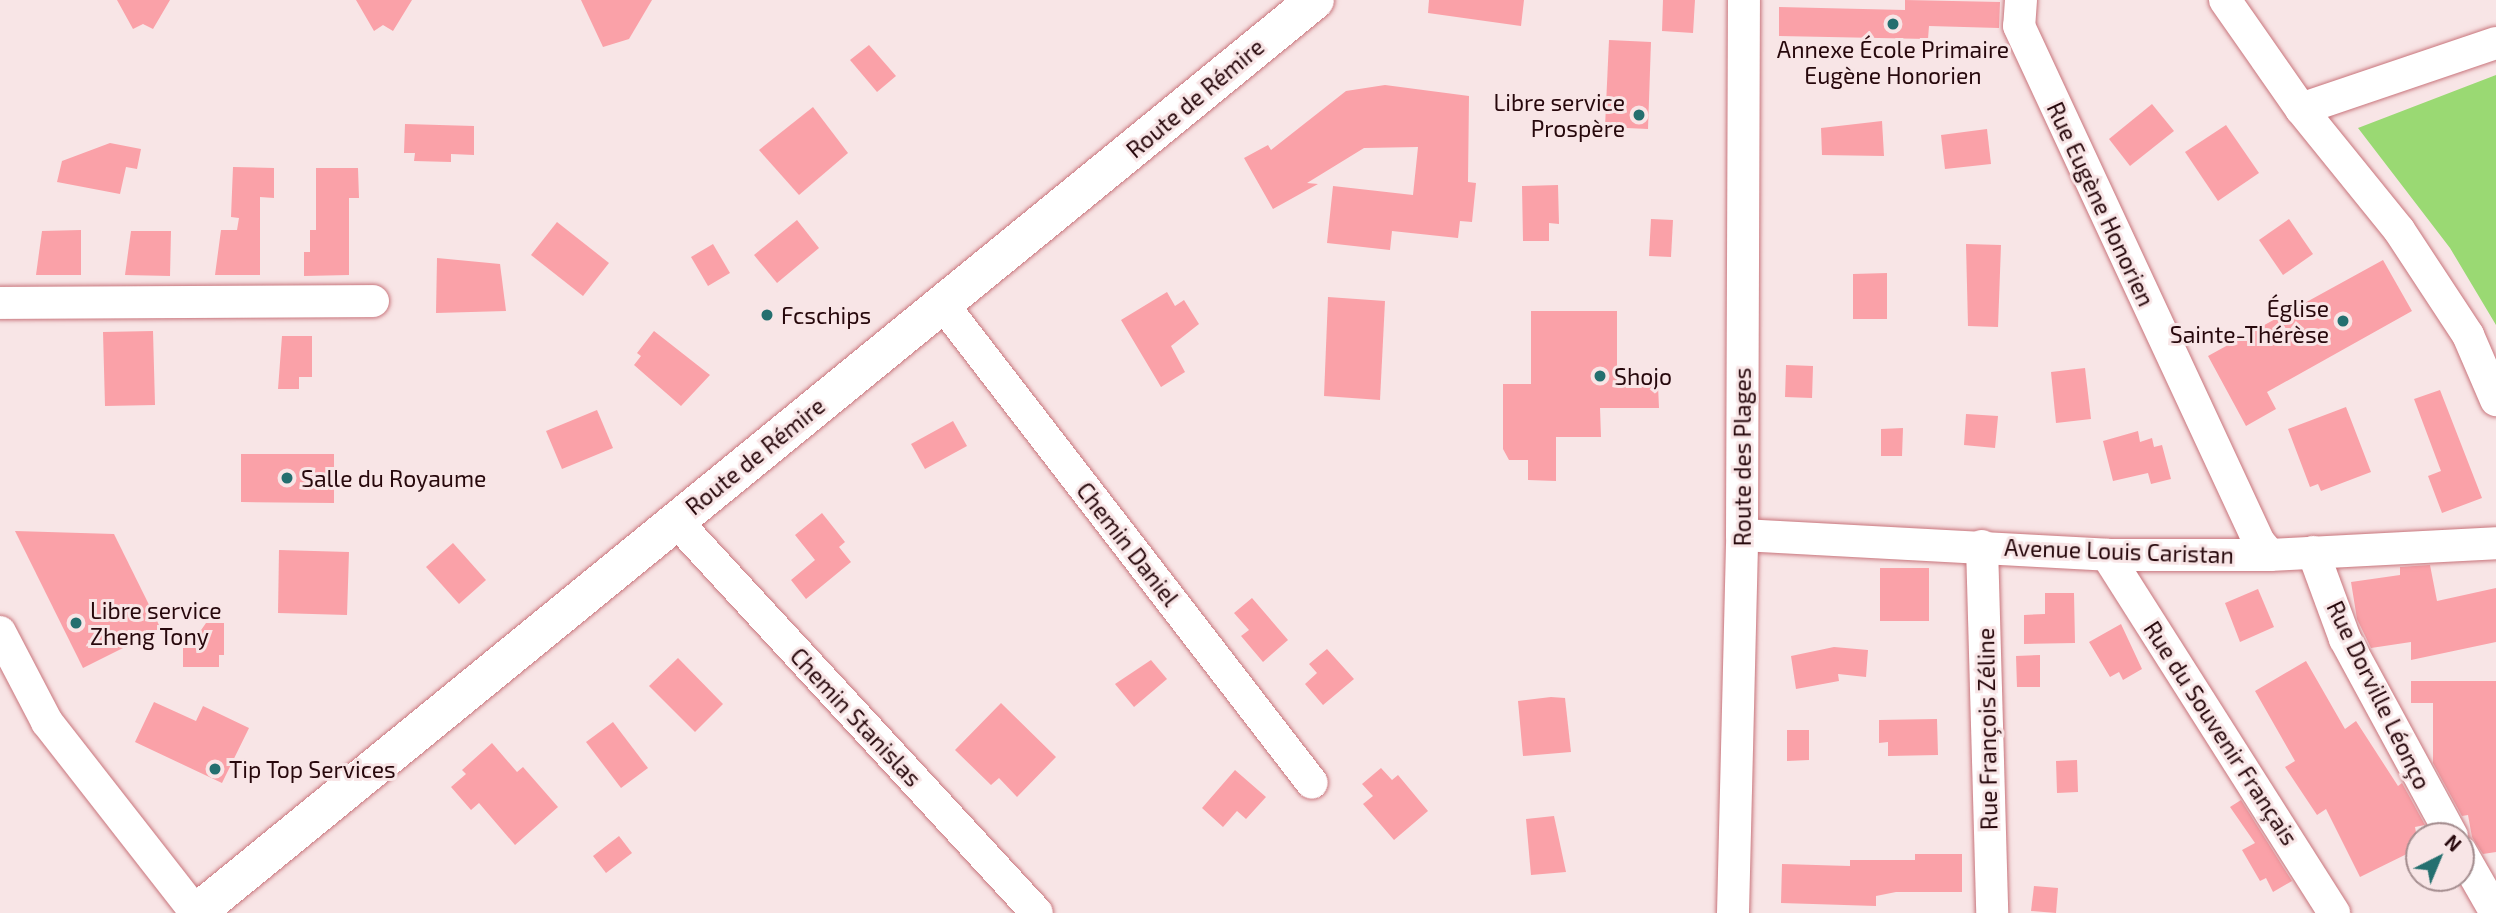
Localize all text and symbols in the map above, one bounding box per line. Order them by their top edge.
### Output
marker: Annexe École Primaire Eugène Honorien [1885,16,1901,32]
street label: Route de Rémire [1121,33,1269,163]
place label: Annexe École Primaire Eugène Honorien [1777,35,2009,89]
place label: Libre service Prospère [1493,88,1625,142]
street label: Rue Eugène Honorien [2042,97,2160,311]
marker: Libre service Prospère [1631,107,1647,123]
place label: Église Sainte-Thérèse [2170,294,2329,348]
place label: Fcschips [781,301,871,329]
marker: Fcschips [759,307,775,323]
marker: Église Sainte-Thérèse [2335,313,2351,329]
place label: Shojo [1614,362,1672,390]
marker: Shojo [1592,368,1608,384]
street label: Route des Plages [1728,368,1756,546]
street label: Route de Rémire [680,392,830,520]
place label: Salle du Royaume [301,464,486,492]
marker: Salle du Royaume [279,470,295,486]
street label: Chemin Daniel [1071,477,1185,611]
street label: Avenue Louis Caristan [2004,533,2234,569]
place label: Libre service Zheng Tony [90,596,222,650]
street label: Rue Dorville Léonço [2321,596,2437,794]
marker: Libre service Zheng Tony [68,615,84,631]
street label: Rue du Souvenir Français [2138,616,2304,850]
street label: Rue François Zéline [1971,628,2003,830]
street label: Chemin Stanislas [785,642,927,792]
place label: Tip Top Services [229,755,396,783]
marker: Tip Top Services [207,761,223,777]
north arrow [2405,822,2475,892]
text: N [2440,830,2466,856]

